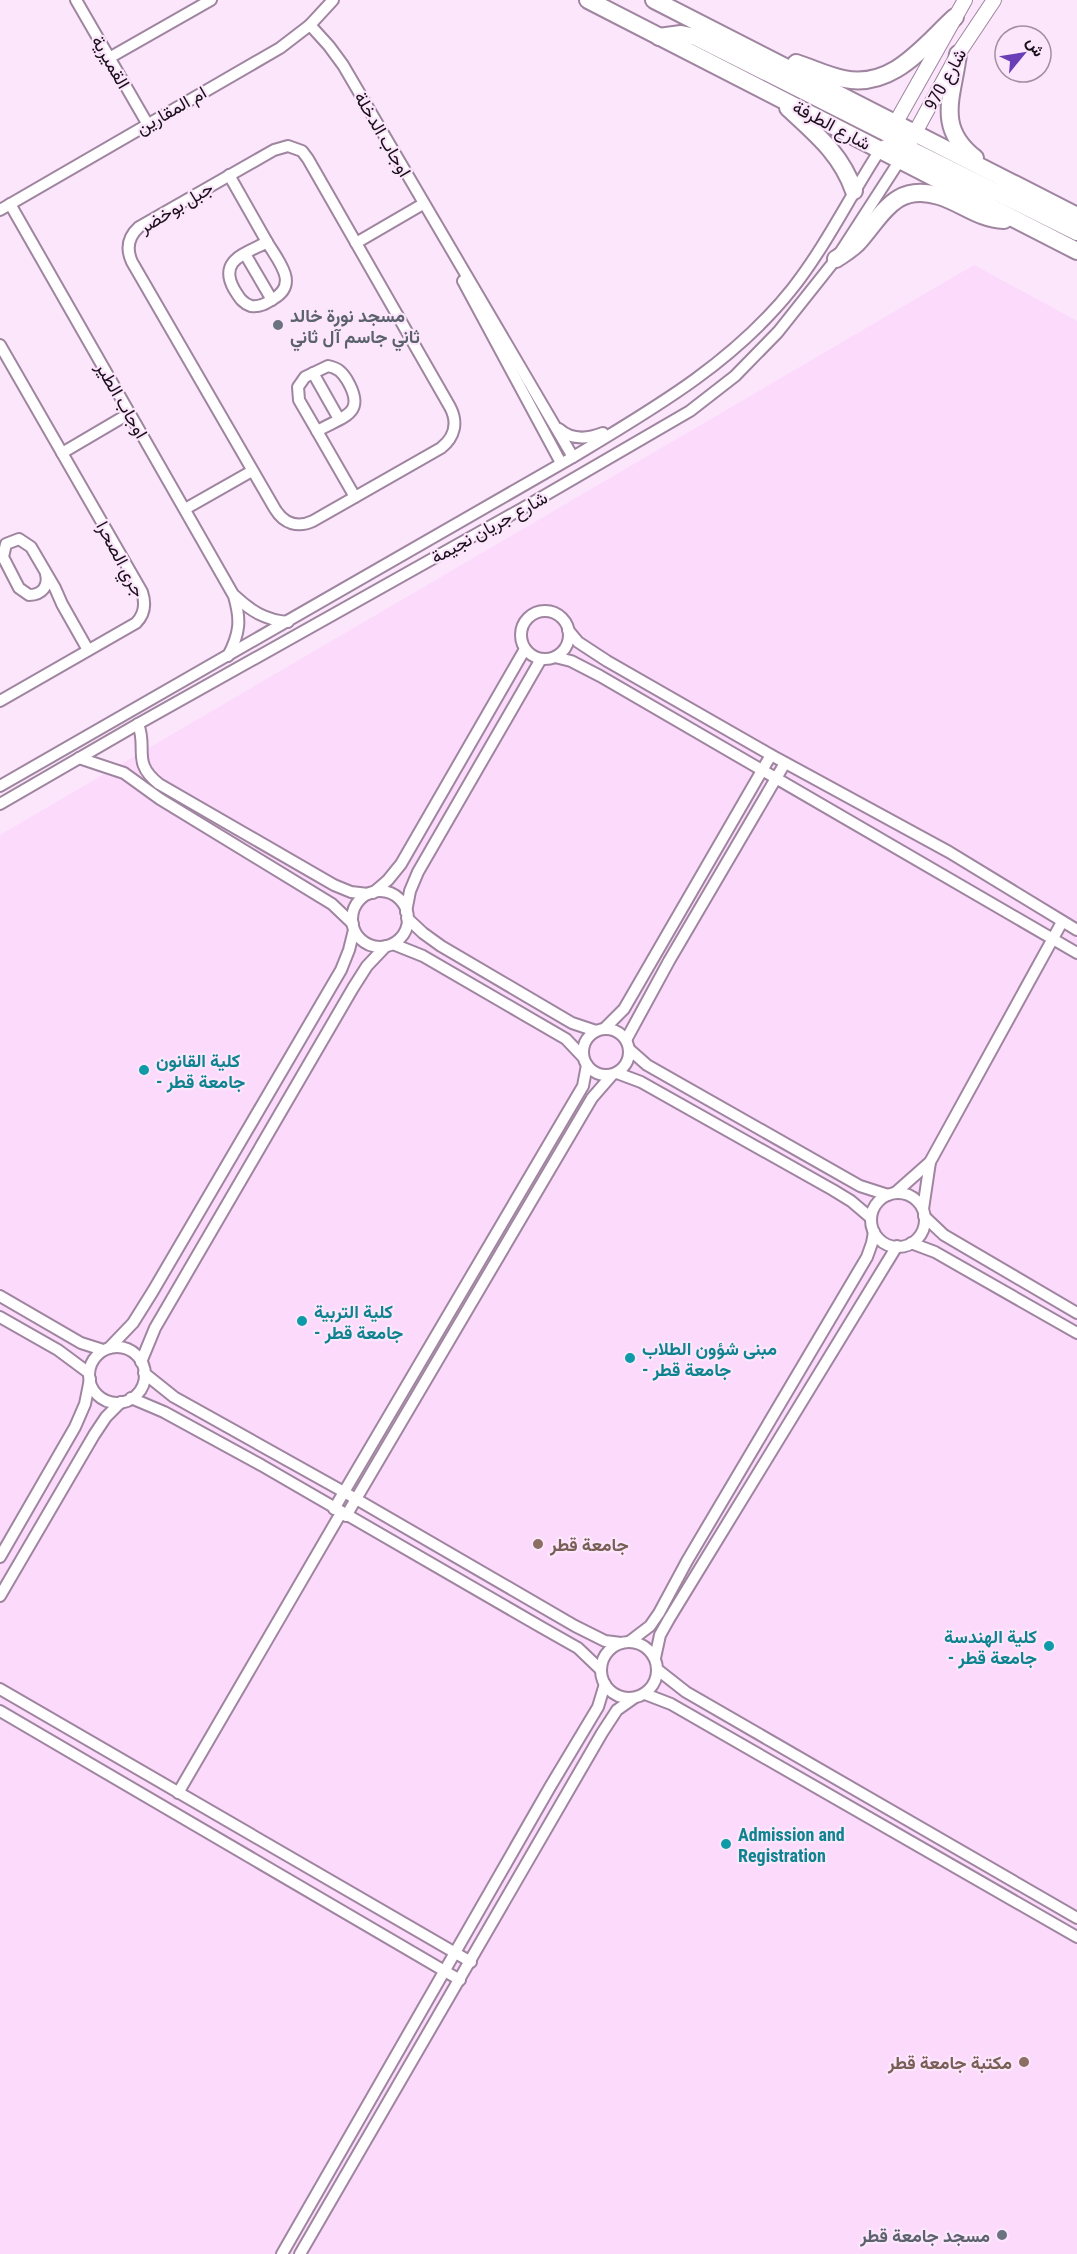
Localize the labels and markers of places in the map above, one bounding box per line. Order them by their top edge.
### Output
place label: مسجد نورة خالد ثاني جاسم آل ثاني [290,305,420,352]
marker: مسجد نورة خالد ثاني جاسم آل ثاني [271,318,285,332]
place label: كلية القانون - جامعة قطر [156,1050,245,1093]
marker: كلية القانون - جامعة قطر [137,1063,151,1077]
place label: كلية التربية - جامعة قطر [314,1301,403,1344]
marker: كلية التربية - جامعة قطر [295,1314,309,1328]
place label: مبنى شؤون الطلاب - جامعة قطر [642,1338,777,1381]
marker: مبنى شؤون الطلاب - جامعة قطر [623,1351,637,1365]
place label: جامعة قطر [549,1534,629,1556]
marker: جامعة قطر [531,1537,545,1551]
place label: كلية الهندسة - جامعة قطر [944,1626,1037,1669]
marker: كلية الهندسة - جامعة قطر [1042,1639,1056,1653]
place label: Admission and Registration [738,1824,845,1866]
marker: Admission and Registration [719,1837,733,1851]
place label: مكتبة جامعة قطر [887,2052,1012,2074]
marker: مكتبة جامعة قطر [1017,2055,1031,2069]
place label: مسجد جامعة قطر [859,2225,990,2247]
marker: مسجد جامعة قطر [995,2228,1009,2242]

